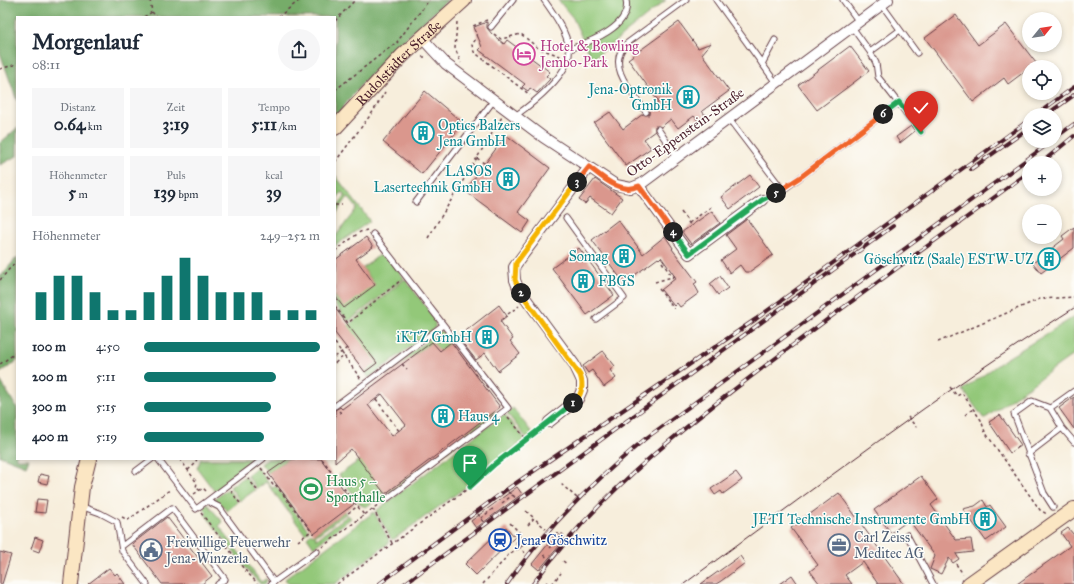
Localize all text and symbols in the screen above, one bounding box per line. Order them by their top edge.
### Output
north arrow [1022,12,1062,52]
map controls [1022,12,1062,244]
street label: Rudolstädter Straße [352,17,445,109]
text: Morgenlauf [32,28,140,55]
button: share [278,29,320,71]
place label: Hotel & Bowling Jembo-Park [538,38,639,72]
hotel icon: Hotel & Bowling Jembo-Park [511,41,537,67]
text: 08:11 [32,57,60,73]
button: locate [1022,60,1062,100]
place label: Jena-Optronik GmbH [587,81,672,114]
street label: Otto-Eppenstein-Straße [623,84,748,181]
building icon: Jena-Optronik GmbH [675,84,701,110]
pin [904,91,938,132]
icon: check [910,97,932,119]
text: Distanz [60,101,96,114]
text: Zeit [167,101,185,114]
text: Tempo [258,101,290,114]
pin: 6 [873,104,893,124]
text: 6 [880,107,886,120]
button: layers [1022,108,1062,148]
text: 0.64 [54,114,85,135]
text: 3:19 [163,114,189,135]
text: 5:11 [251,114,277,135]
place label: Optics Balzers Jena GmbH [436,117,520,151]
text: km [85,120,102,133]
text: /km [277,120,297,133]
building icon: Optics Balzers Jena GmbH [410,120,436,146]
button: + [1022,156,1062,196]
place label: LASOS Lasertechnik GmbH [374,163,492,196]
building icon: LASOS Lasertechnik GmbH [495,166,521,192]
text: Höhenmeter [49,169,107,182]
text: Puls [166,169,186,182]
text: kcal [265,169,283,182]
pin: 3 [567,172,587,192]
text: 3 [575,175,579,188]
text: 5 [68,182,76,203]
text: 139 [153,182,176,203]
text: 39 [266,182,282,203]
pin: 5 [766,183,786,203]
text: 5 [773,186,779,199]
text: m [76,188,88,201]
text: bpm [176,188,199,201]
button: − [1022,204,1062,244]
pin: 4 [663,222,683,242]
text: 4 [670,225,676,238]
text: Höhenmeter [32,228,101,244]
text: 249–252 m [260,228,320,244]
building icon: Somag [611,243,637,269]
building icon: Göschwitz (Saale) ESTW-UZ [1036,246,1062,272]
place label: Somag [569,248,608,265]
place label: Göschwitz (Saale) ESTW-UZ [864,251,1034,269]
building icon: FBGS [570,268,596,294]
place label: FBGS [598,273,635,290]
pin: 2 [511,283,531,303]
text: 2 [518,286,524,299]
building icon: iKTZ GmbH [474,324,500,350]
place label: iKTZ GmbH [397,329,472,346]
text: 100 m [32,339,66,355]
text: 4:50 [96,339,120,355]
text: 200 m [32,369,67,385]
text: 5:11 [96,369,116,385]
pin: 1 [563,393,583,413]
text: 1 [571,396,575,409]
text: 300 m [32,399,66,415]
text: 5:15 [96,399,116,415]
building icon: Haus 4 [430,403,456,429]
place label: Haus 4 [458,408,501,425]
text: 400 m [32,429,68,445]
text: 5:19 [96,429,117,445]
pin [453,446,487,487]
icon: arrive [459,452,481,474]
place label: Haus 5 – Sporthalle [326,473,386,506]
sports icon: Haus 5 – Sporthalle [298,476,324,502]
building icon: JETI Technische Instrumente GmbH [972,506,998,532]
place label: JETI Technische Instrumente GmbH [751,511,970,529]
station icon: Jena-Göschwitz [487,527,513,553]
place label: Carl Zeiss Meditec AG [854,529,924,562]
place label: Jena-Göschwitz [514,532,607,550]
office icon: Carl Zeiss Meditec AG [826,532,852,558]
place label: Freiwillige Feuerwehr Jena-Winzerla [164,534,291,568]
public building icon: Freiwillige Feuerwehr Jena-Winzerla [138,537,164,563]

